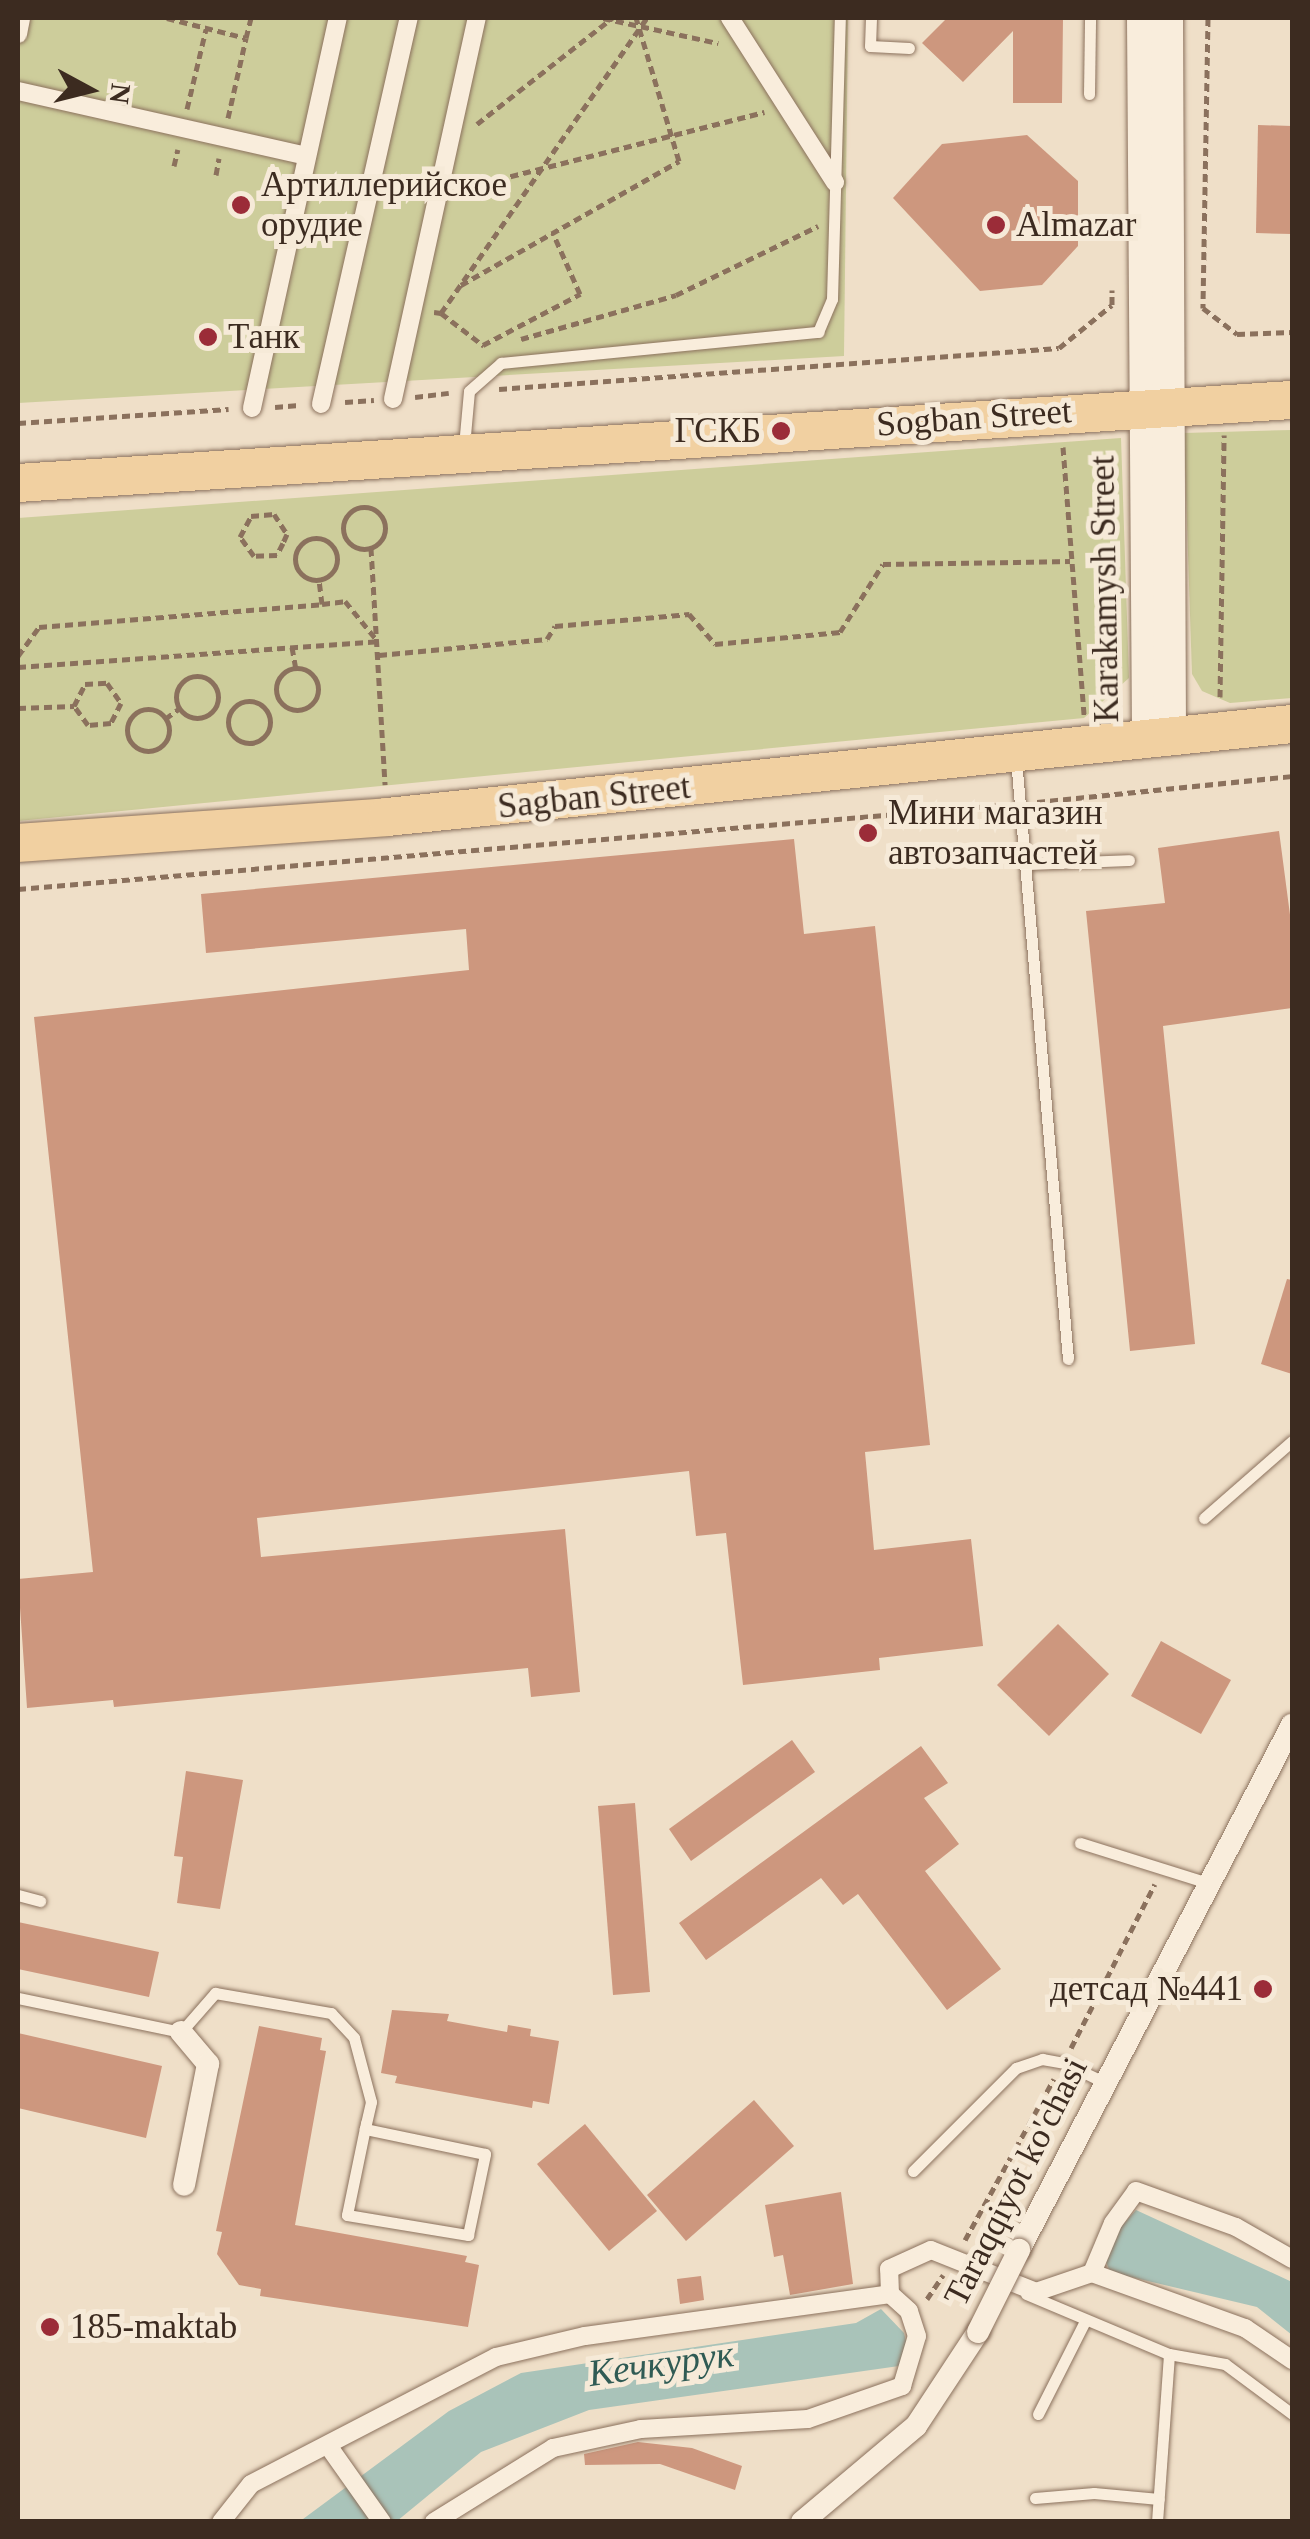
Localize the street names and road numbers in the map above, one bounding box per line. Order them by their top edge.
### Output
street label: Sogban Street [875,390,1073,446]
street label: Karakamysh Street [1082,455,1128,723]
street label: Sagban Street [496,766,692,828]
street label: Taraqqiyot ko'chasi [935,2051,1097,2313]

